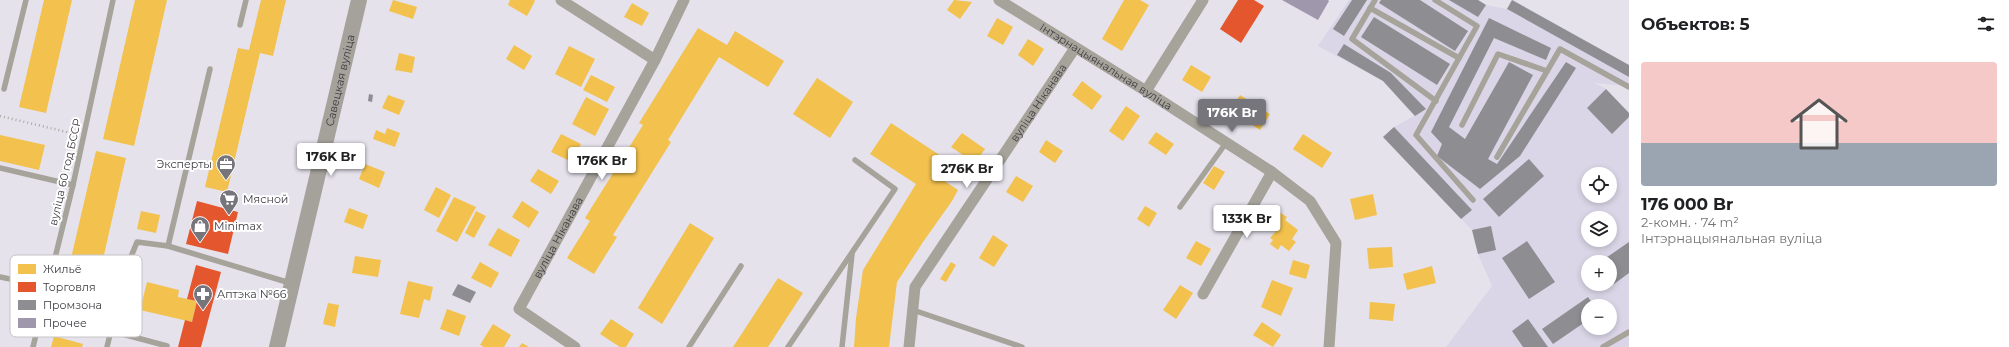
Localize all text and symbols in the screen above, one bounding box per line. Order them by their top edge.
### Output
icon: filters [1975,13,1997,35]
text: Объектов: 5 [1641,14,1750,34]
street label: Інтэрнацыянальная вуліца [1037,20,1175,113]
street label: Савецкая вуліца [322,33,358,128]
street label: вуліца Ніканава [1007,61,1070,145]
icon: home [1783,88,1855,160]
pin: 176K Br [1195,99,1269,133]
text: 176K Br [1207,104,1257,120]
street label: вуліца 60 год БССР [46,117,84,227]
pin: 176K Br [294,143,368,177]
pin: 176K Br [565,147,639,181]
text: 176K Br [306,148,356,164]
text: 176K Br [577,152,627,168]
office icon: Эксперты [215,153,237,181]
pin: 276K Br [930,155,1004,189]
place label: Эксперты [156,157,212,171]
text: 276K Br [941,160,993,176]
map controls [1581,167,1617,335]
button: locate [1581,167,1617,203]
supermarket icon: Мясной [218,188,240,216]
place label: Мясной [243,192,288,206]
street label: вуліца Ніканава [530,194,586,281]
text: 176 000 Br [1641,194,1733,214]
pin: 133K Br [1210,205,1284,239]
text: 133K Br [1222,210,1272,226]
button: layers [1581,211,1617,247]
text: 2-комн. · 74 m² [1641,214,1739,230]
shop icon: Minimax [189,215,211,243]
place label: Minimax [214,219,262,233]
text: Інтэрнацыянальная вуліца [1641,230,1822,246]
legend [10,255,142,337]
button: + [1581,255,1617,291]
text: Жильё [43,262,82,276]
text: Торговля [43,280,96,294]
pharmacy icon: Аптэка №66 [192,283,214,311]
place label: Аптэка №66 [217,287,287,301]
text: Промзона [43,298,102,312]
button: − [1581,299,1617,335]
text: Прочее [43,316,87,330]

